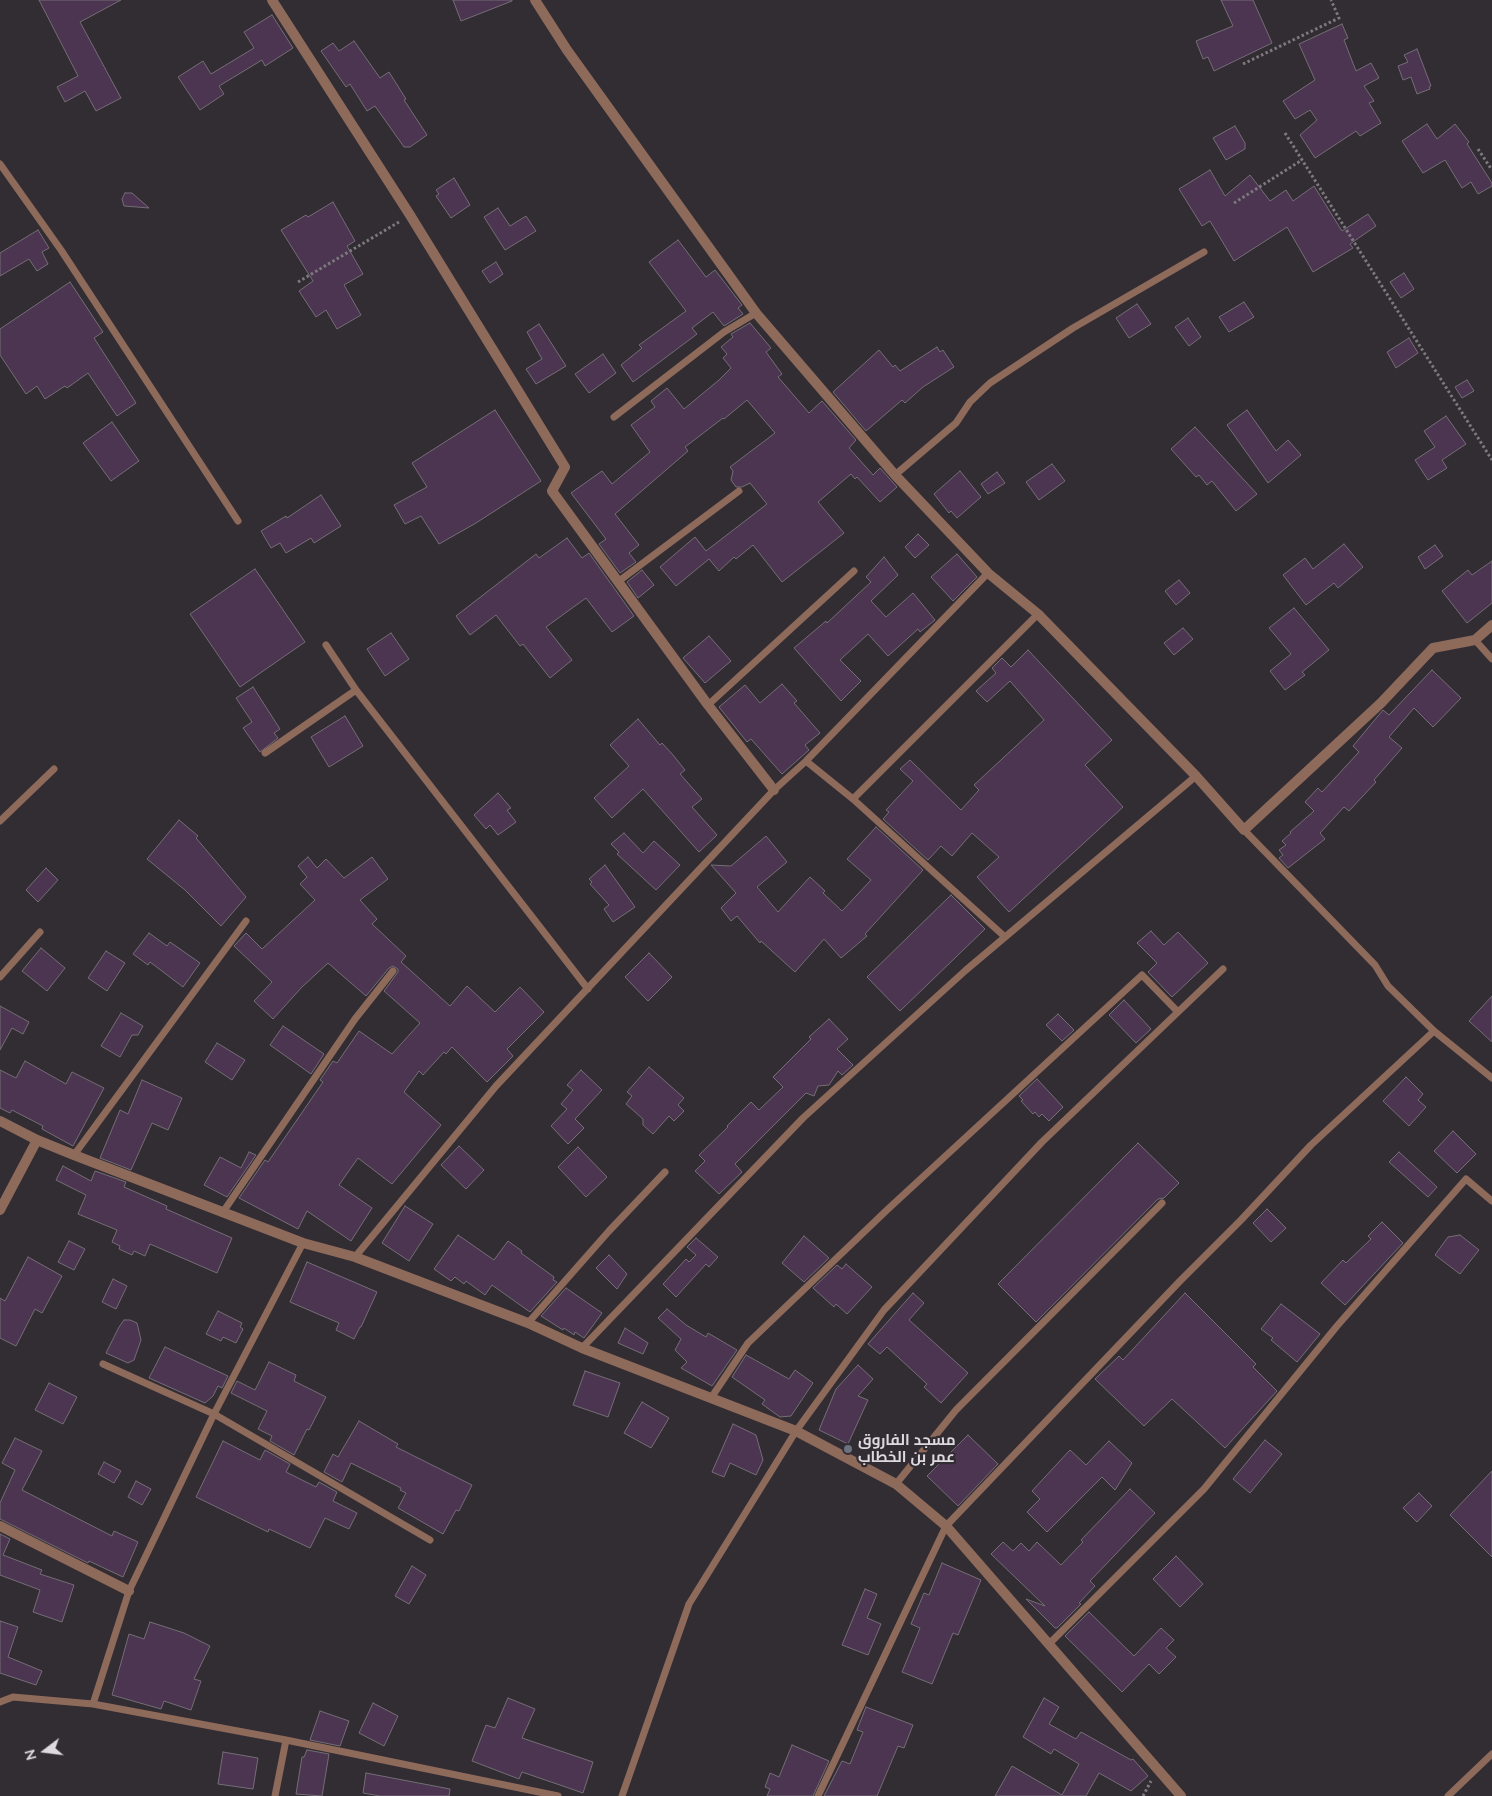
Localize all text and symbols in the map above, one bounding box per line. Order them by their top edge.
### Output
place label: مسجد الفاروق عمر بن الخطاب [858,1431,956,1466]
marker: مسجد الفاروق عمر بن الخطاب [842,1443,854,1455]
north arrow [20,1726,70,1776]
text: N [20,1747,41,1762]

